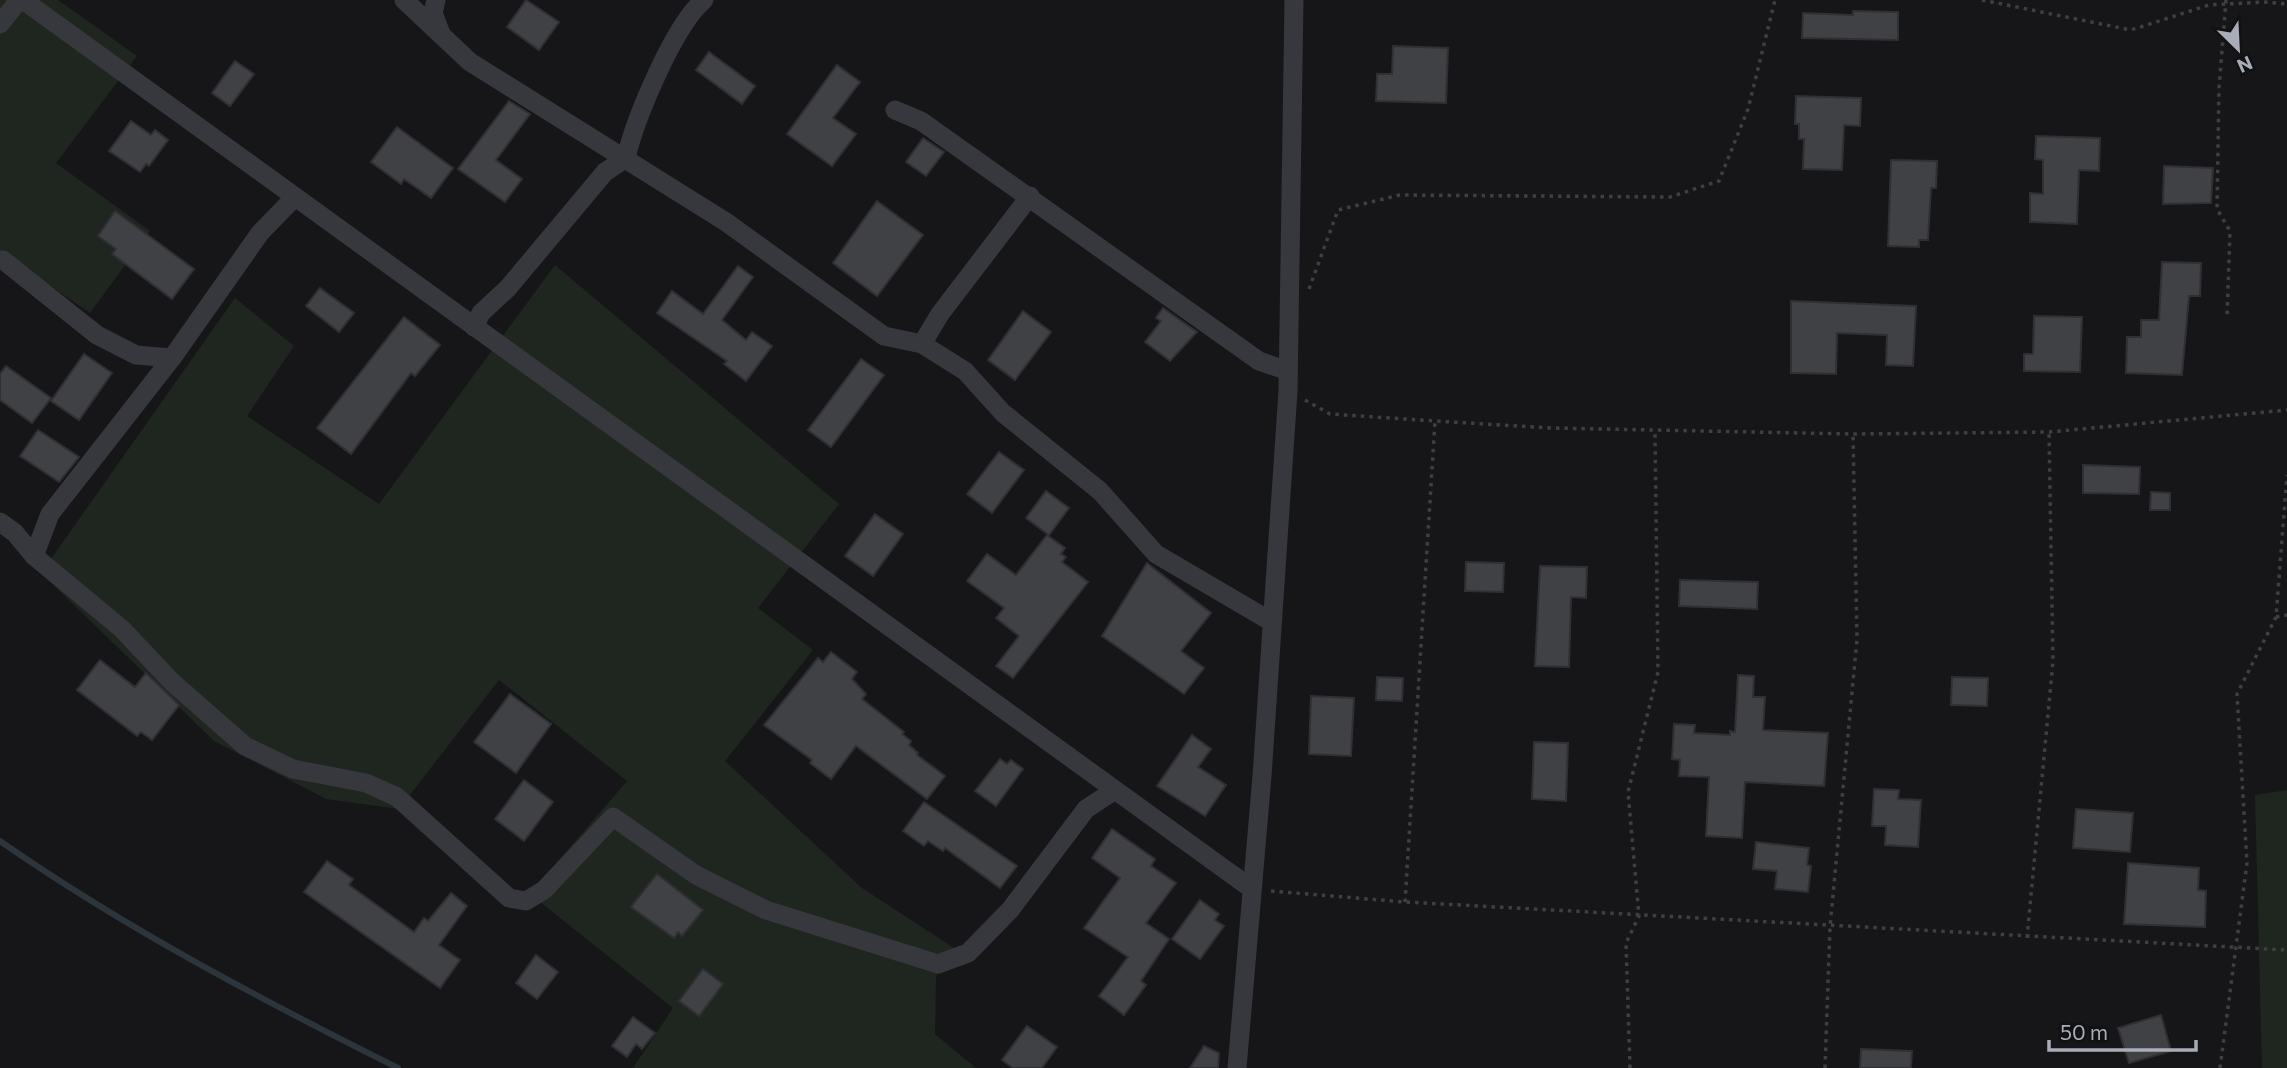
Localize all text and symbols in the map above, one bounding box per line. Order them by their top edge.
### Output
north arrow [2203,14,2273,84]
text: N [2234,52,2256,78]
scale bar [2049,1009,2196,1052]
text: 50 m [2060,1019,2108,1044]

